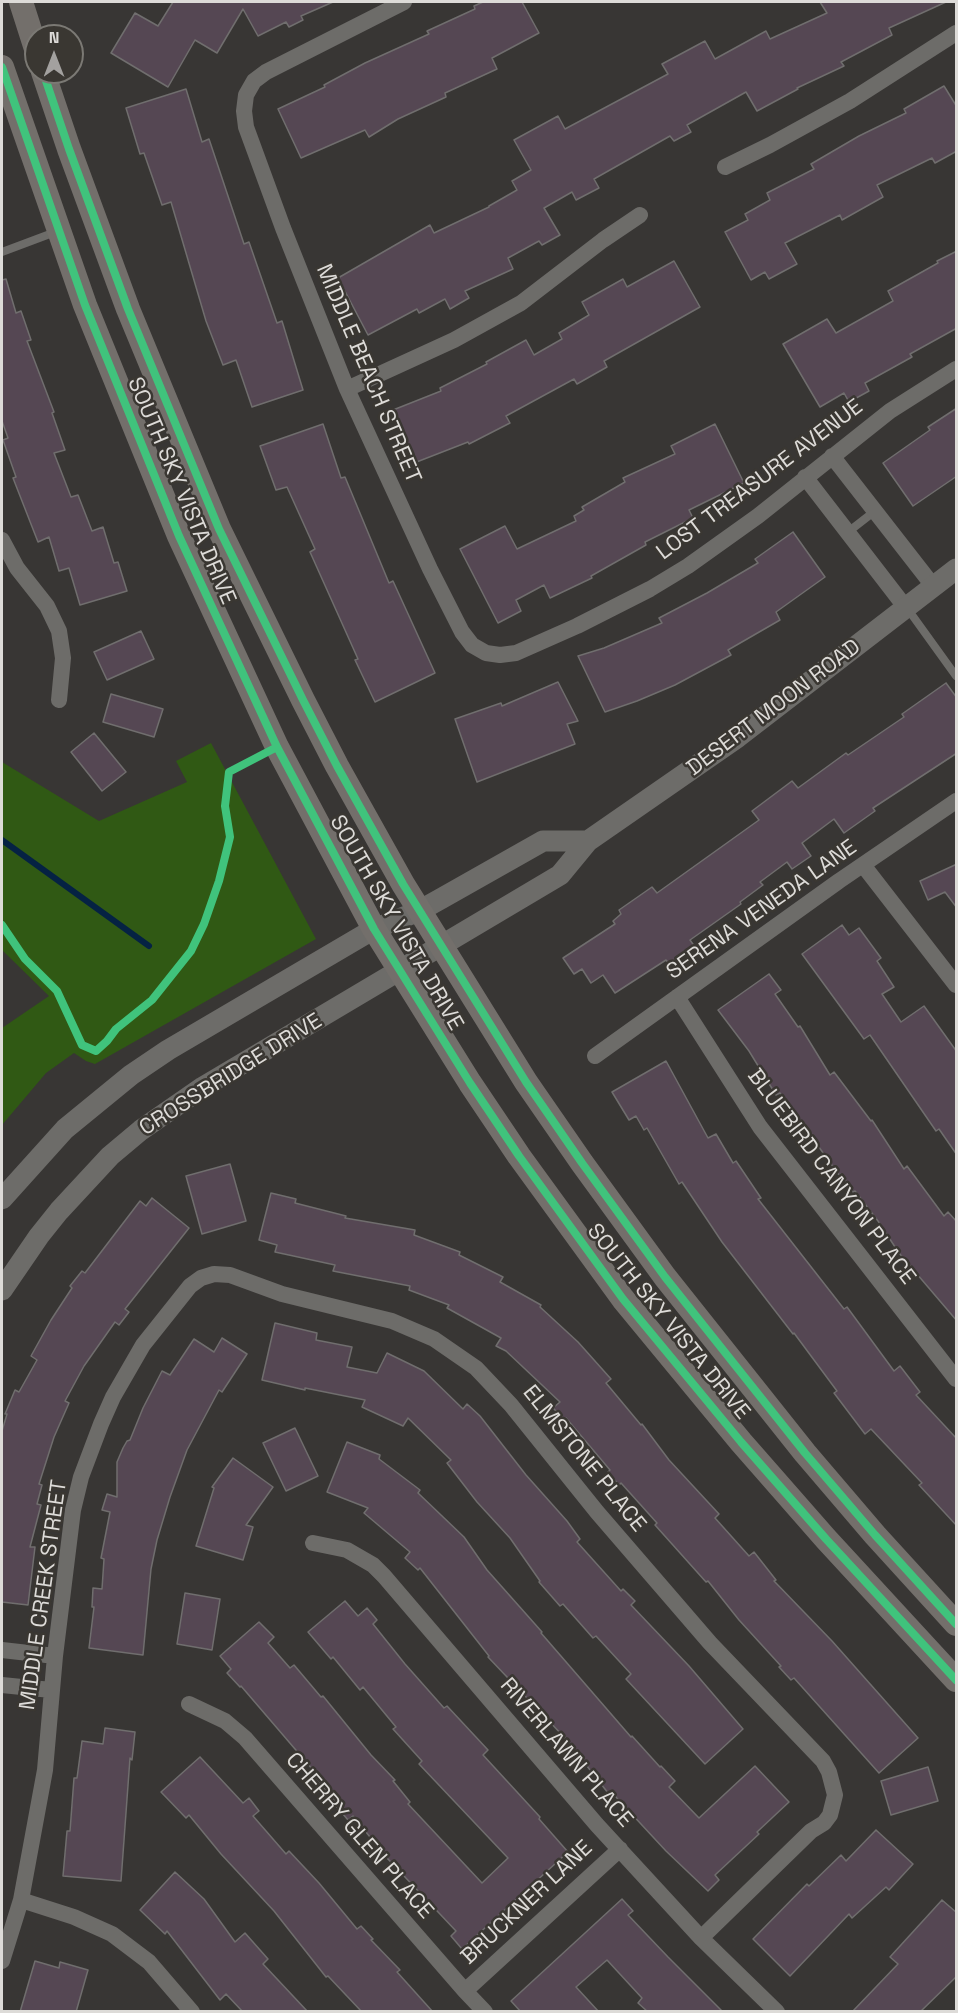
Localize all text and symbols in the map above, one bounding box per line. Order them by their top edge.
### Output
north arrow [24,24,84,84]
text: N [49,27,59,48]
street label: MIDDLE BEACH STREET [310,261,426,487]
street label: SOUTH SKY VISTA DRIVE [121,373,241,609]
street label: LOST TREASURE AVENUE [652,394,868,566]
street label: DESERT MOON ROAD [682,634,866,782]
street label: SOUTH SKY VISTA DRIVE [323,811,469,1035]
street label: SERENA VENEDA LANE [662,834,862,986]
street label: CROSSBRIDGE DRIVE [135,1008,327,1142]
street label: BLUEBIRD CANYON PLACE [741,1064,921,1290]
street label: SOUTH SKY VISTA DRIVE [581,1219,755,1425]
street label: ELMSTONE PLACE [517,1380,651,1538]
street label: MIDDLE CREEK STREET [15,1478,73,1712]
street label: RIVERLAWN PLACE [494,1673,638,1833]
street label: CHERRY GLEN PLACE [279,1747,439,1925]
street label: BRUCKNER LANE [456,1835,598,1971]

